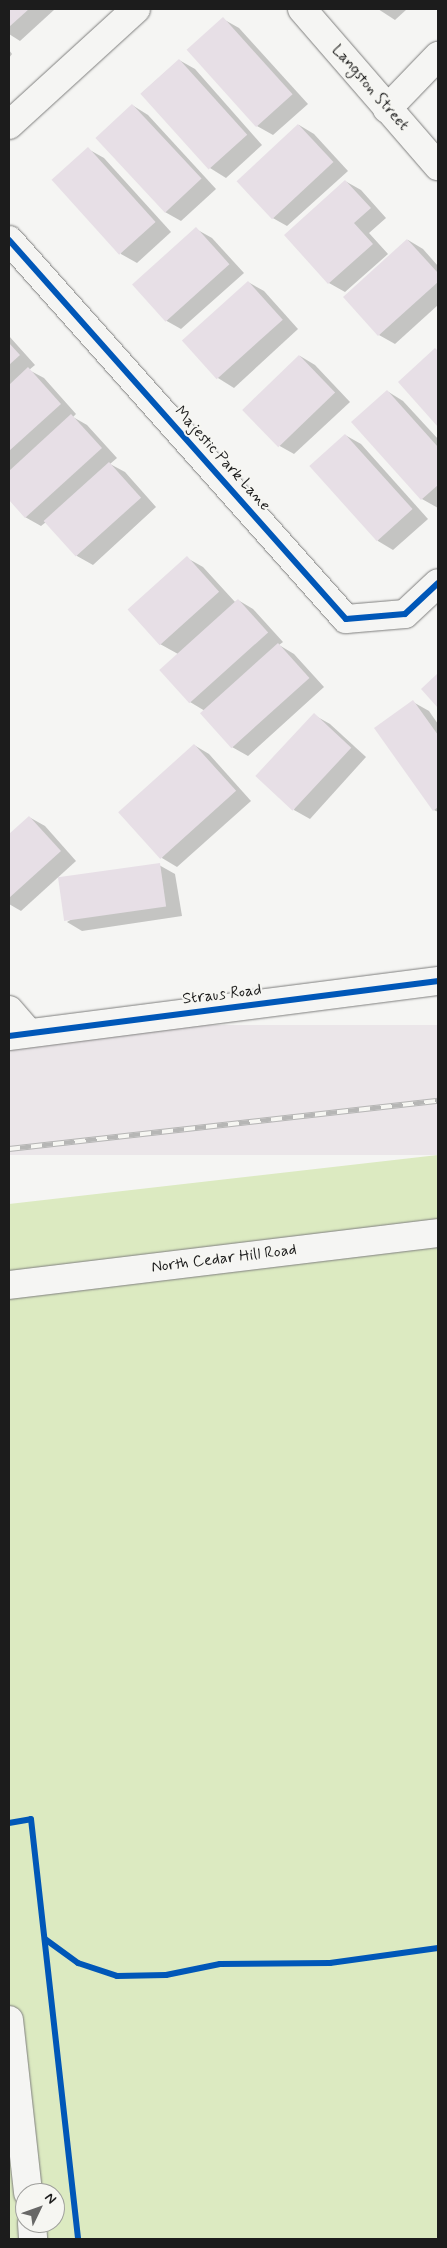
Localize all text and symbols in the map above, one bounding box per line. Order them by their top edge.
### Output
street label: Langston Street [327,40,413,136]
street label: Majestic Park Lane [171,404,273,514]
street label: Straus Road [181,981,263,1009]
street label: North Cedar Hill Road [150,1241,298,1277]
north arrow [15,2183,65,2233]
text: N [41,2189,60,2208]

